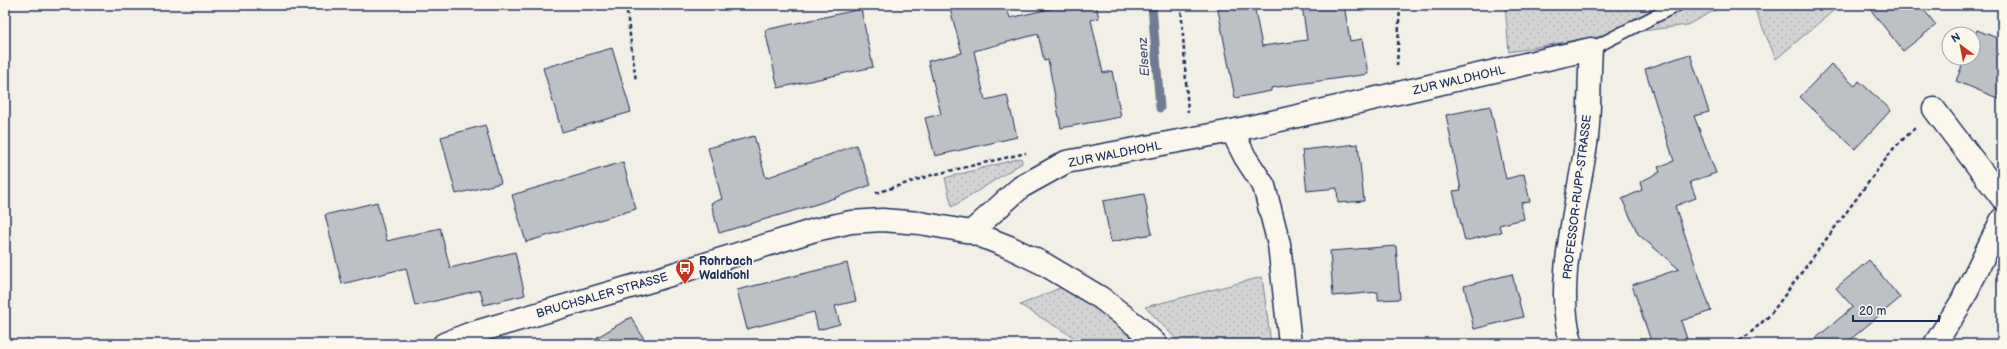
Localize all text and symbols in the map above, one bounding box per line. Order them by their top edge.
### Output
north arrow [1941,26,1981,66]
text: N [1949,30,1963,46]
water label: Elsenz [1135,36,1153,77]
street label: ZUR WALDHOHL [1411,63,1507,99]
street label: PROFESSOR-RUPP-STRASSE [1560,114,1595,280]
street label: ZUR WALDHOHL [1067,138,1163,171]
place label: Rohrbach Waldhohl [699,254,752,283]
bus stop icon: Rohrbach Waldhohl [674,257,696,285]
street label: BRUCHSALER STRASSE [535,269,670,321]
scale bar [1853,297,1939,323]
text: 20 m [1859,304,1886,319]

